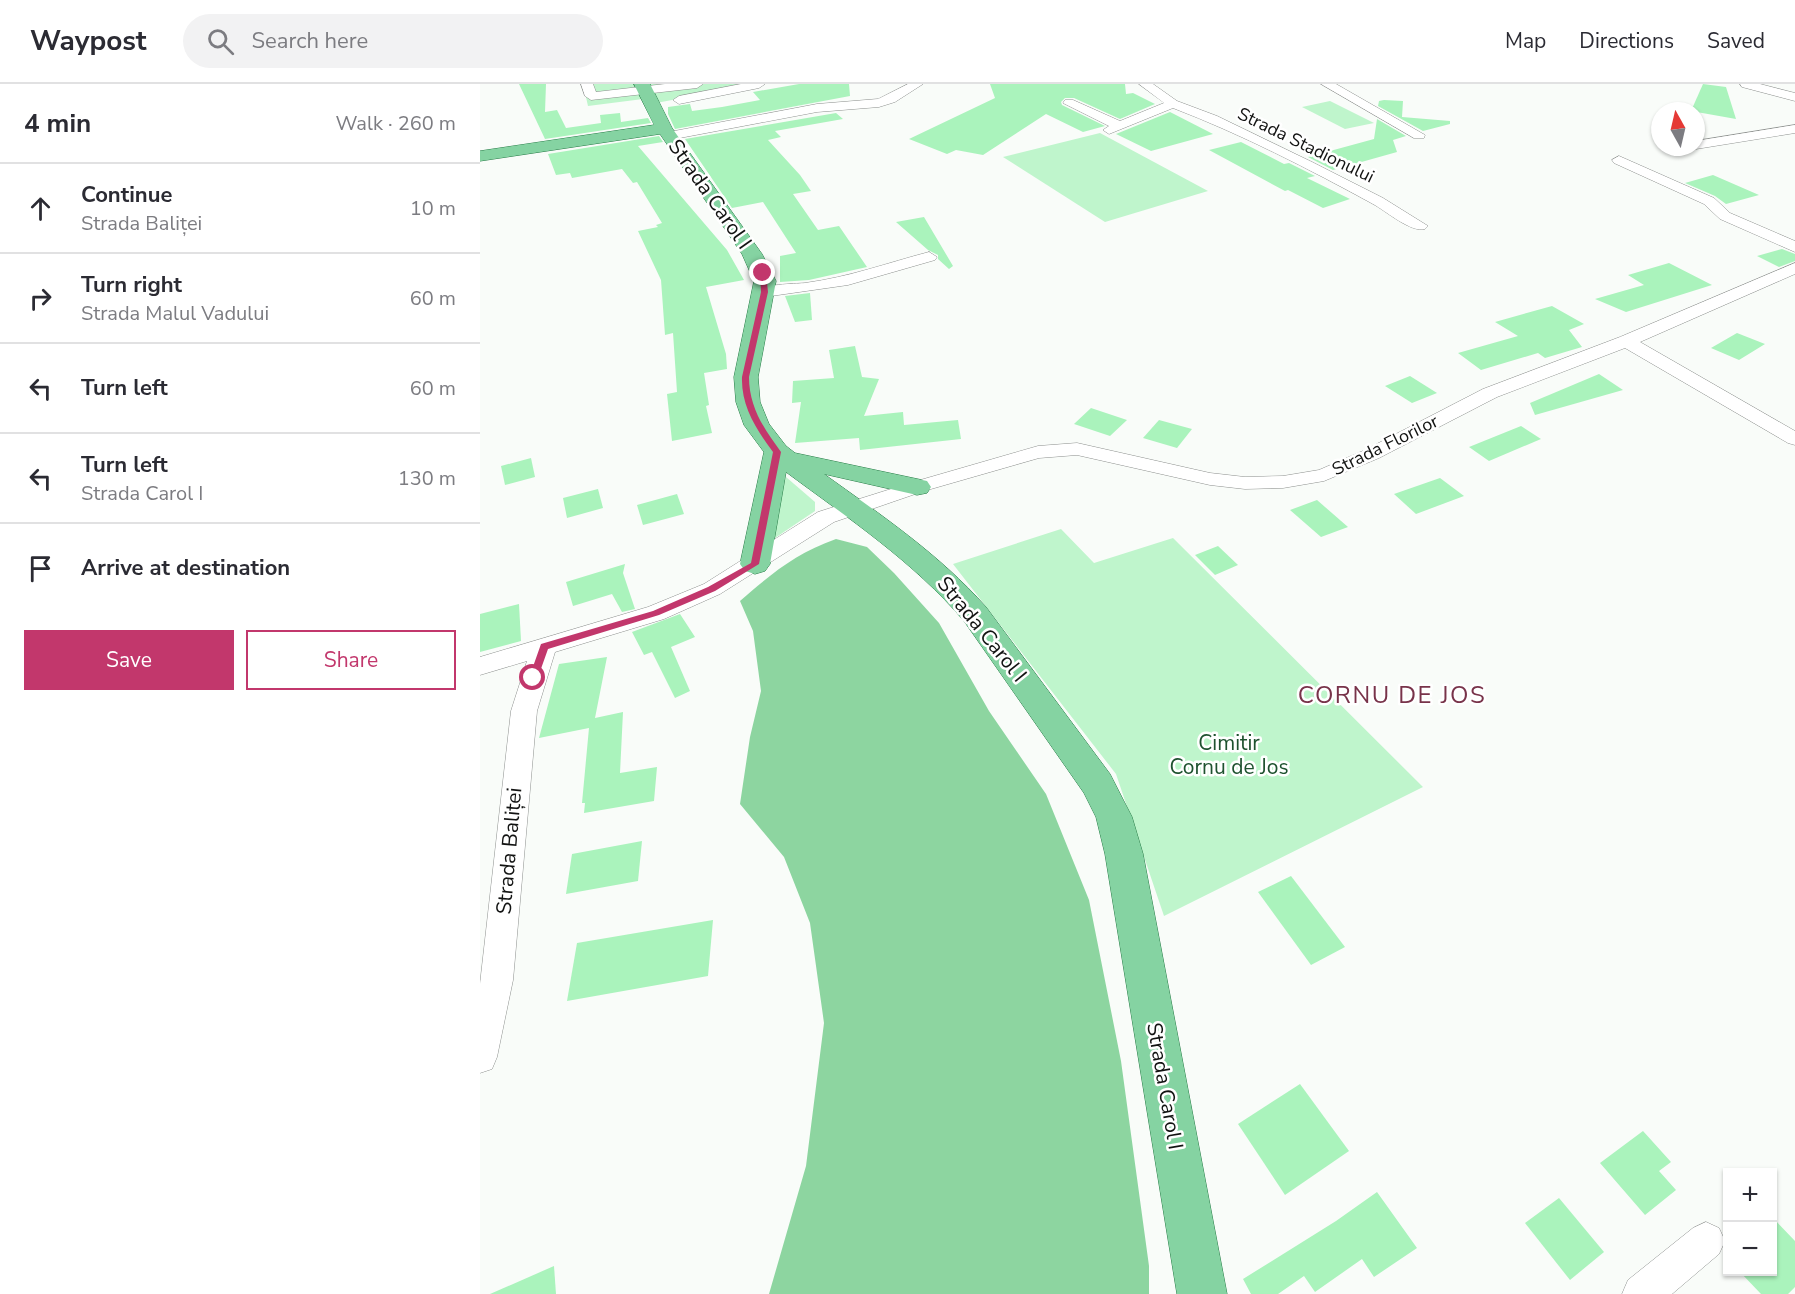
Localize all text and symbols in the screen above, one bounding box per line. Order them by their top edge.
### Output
search box [183,14,603,68]
text: Waypost [30,22,147,60]
icon: search [204,25,237,58]
text: Search here [252,26,368,56]
text: Map [1505,27,1546,55]
text: Directions [1579,27,1674,55]
text: Saved [1707,27,1765,55]
street label: Strada Stadionului [1234,101,1378,189]
north arrow [1651,102,1705,156]
text: 4 min [24,106,91,141]
text: Walk · 260 m [336,110,456,137]
street label: Strada Carol I [662,133,758,255]
text: Continue [81,180,172,210]
icon: ahead [24,192,57,225]
text: 10 m [410,195,456,222]
text: Strada Baliței [81,210,202,237]
route end [749,259,775,285]
text: Turn right [81,270,182,300]
icon: right [24,282,57,315]
text: 60 m [410,285,456,312]
text: Strada Malul Vadului [81,300,269,327]
icon: left [24,372,57,405]
text: Turn left [81,373,168,403]
text: 60 m [410,375,456,402]
street label: Strada Florilor [1328,409,1443,481]
text: Turn left [81,450,168,480]
icon: left [24,462,57,495]
text: 130 m [398,465,456,492]
text: Strada Carol I [81,480,203,507]
icon: arrive [24,552,57,585]
text: Arrive at destination [81,553,290,583]
street label: Strada Carol I [931,570,1033,688]
button: Save [24,630,234,690]
button: Share [246,630,456,690]
route start [519,664,545,690]
district label: CORNU DE JOS [1298,679,1486,711]
park label: Cimitir Cornu de Jos [1169,729,1289,781]
street label: Strada Baliței [490,786,528,916]
street label: Strada Carol I [1140,1020,1190,1152]
map controls [1723,1168,1777,1276]
button: + [1723,1168,1777,1222]
button: − [1723,1222,1777,1276]

